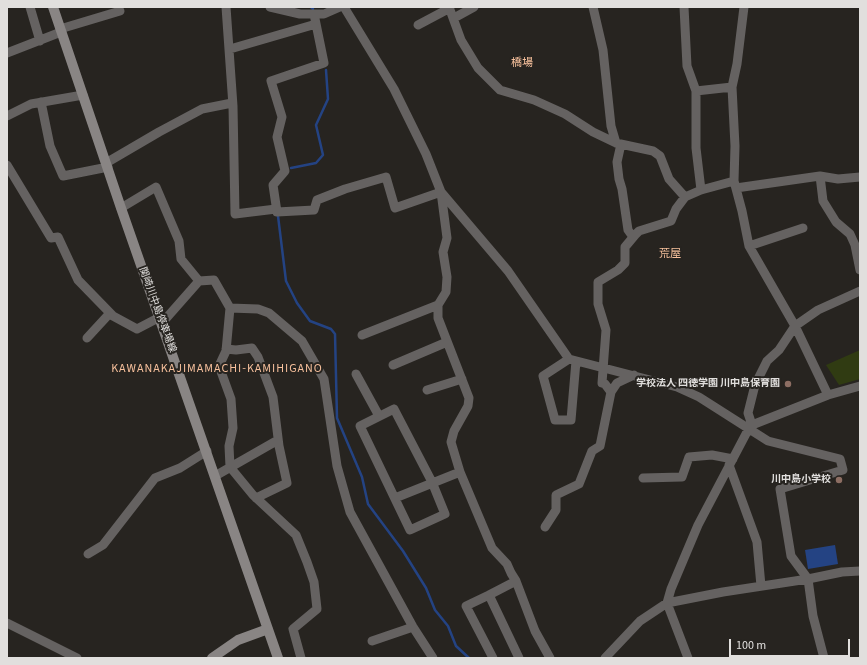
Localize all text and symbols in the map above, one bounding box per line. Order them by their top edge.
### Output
district label: 橋場 [511,57,533,71]
district label: 荒屋 [659,248,681,262]
street label: 関崎川中島停車場線 [136,266,178,354]
district label: KAWANAKAJIMAMACHI-KAMIHIGANO [111,362,323,376]
place label: 学校法人 四徳学園 川中島保育園 [636,378,780,390]
marker: 学校法人 四徳学園 川中島保育園 [783,379,793,389]
place label: 川中島小学校 [771,474,831,486]
marker: 川中島小学校 [834,475,844,485]
scale bar [731,631,852,657]
text: 100 m [736,637,766,654]

